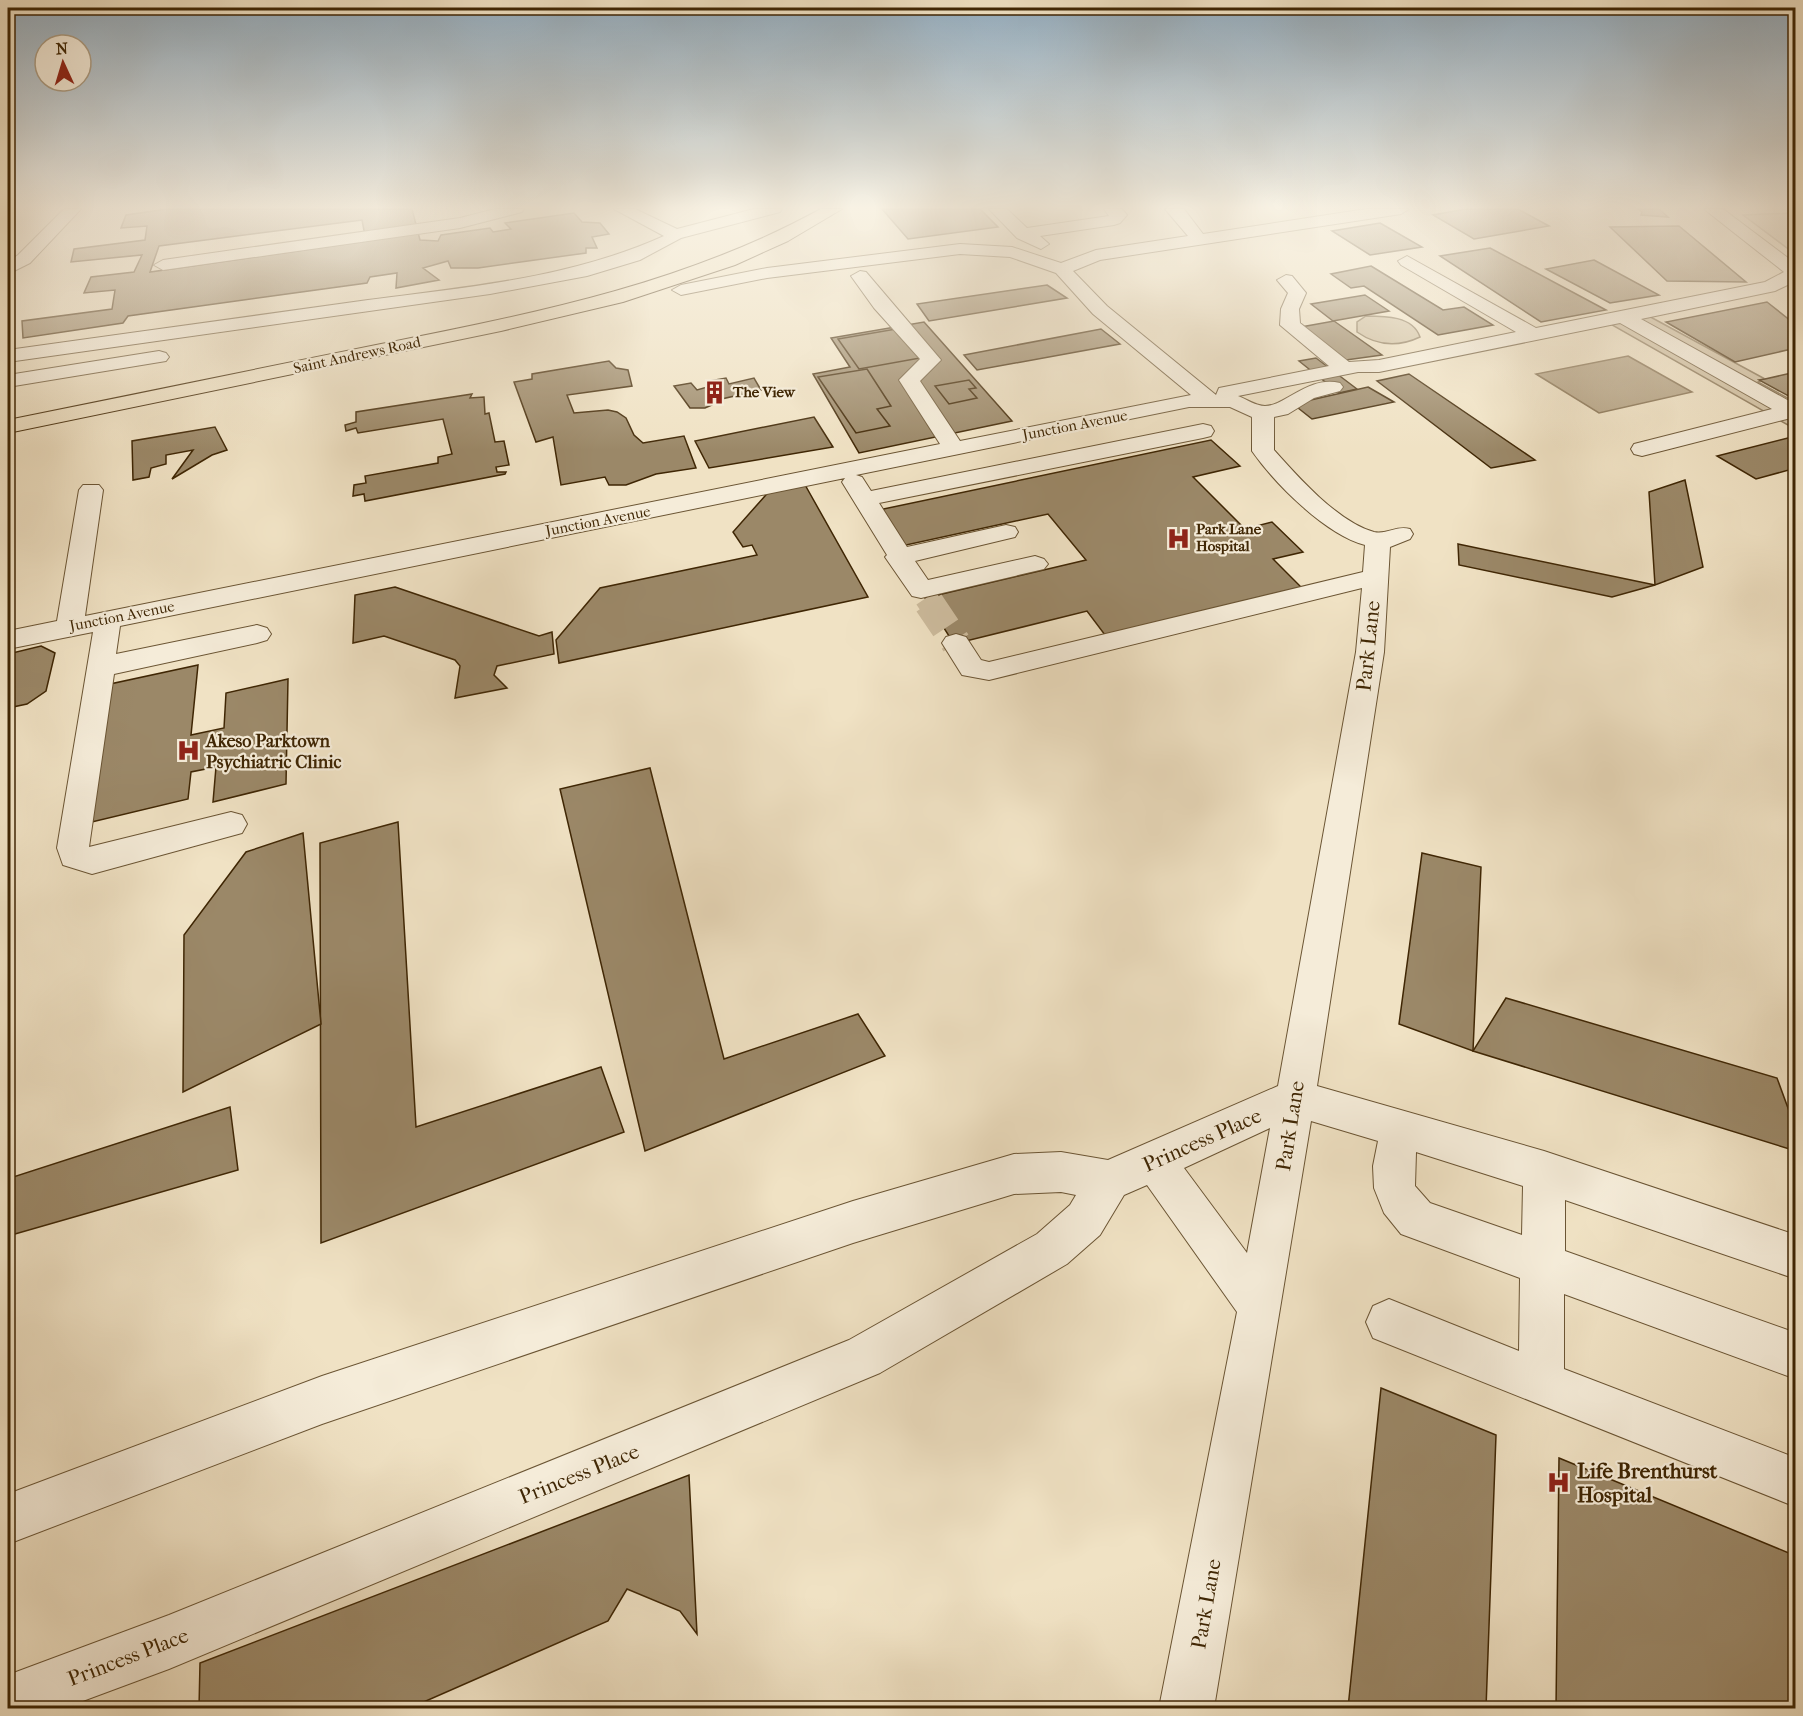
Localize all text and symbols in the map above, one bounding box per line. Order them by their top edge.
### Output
north arrow [33,33,93,93]
text: N [55,39,70,58]
street label: Saint Andrews Road [292,333,423,377]
building icon: The View [702,379,728,405]
place label: The View [732,383,796,401]
street label: Junction Avenue [1020,406,1130,444]
street label: Junction Avenue [543,502,653,540]
place label: Park Lane Hospital [1196,520,1262,555]
hospital icon: Park Lane Hospital [1165,525,1191,551]
street label: Junction Avenue [67,597,177,635]
street label: Park Lane [1351,599,1385,693]
place label: Akeso Parktown Psychiatric Clinic [205,731,341,773]
hospital icon: Akeso Parktown Psychiatric Clinic [175,738,201,764]
street label: Park Lane [1271,1079,1309,1173]
street label: Princess Place [1139,1103,1265,1177]
street label: Princess Place [515,1439,643,1509]
place label: Life Brenthurst Hospital [1577,1459,1718,1507]
hospital icon: Life Brenthurst Hospital [1546,1470,1572,1496]
street label: Park Lane [1186,1557,1226,1651]
street label: Princess Place [64,1623,192,1691]

